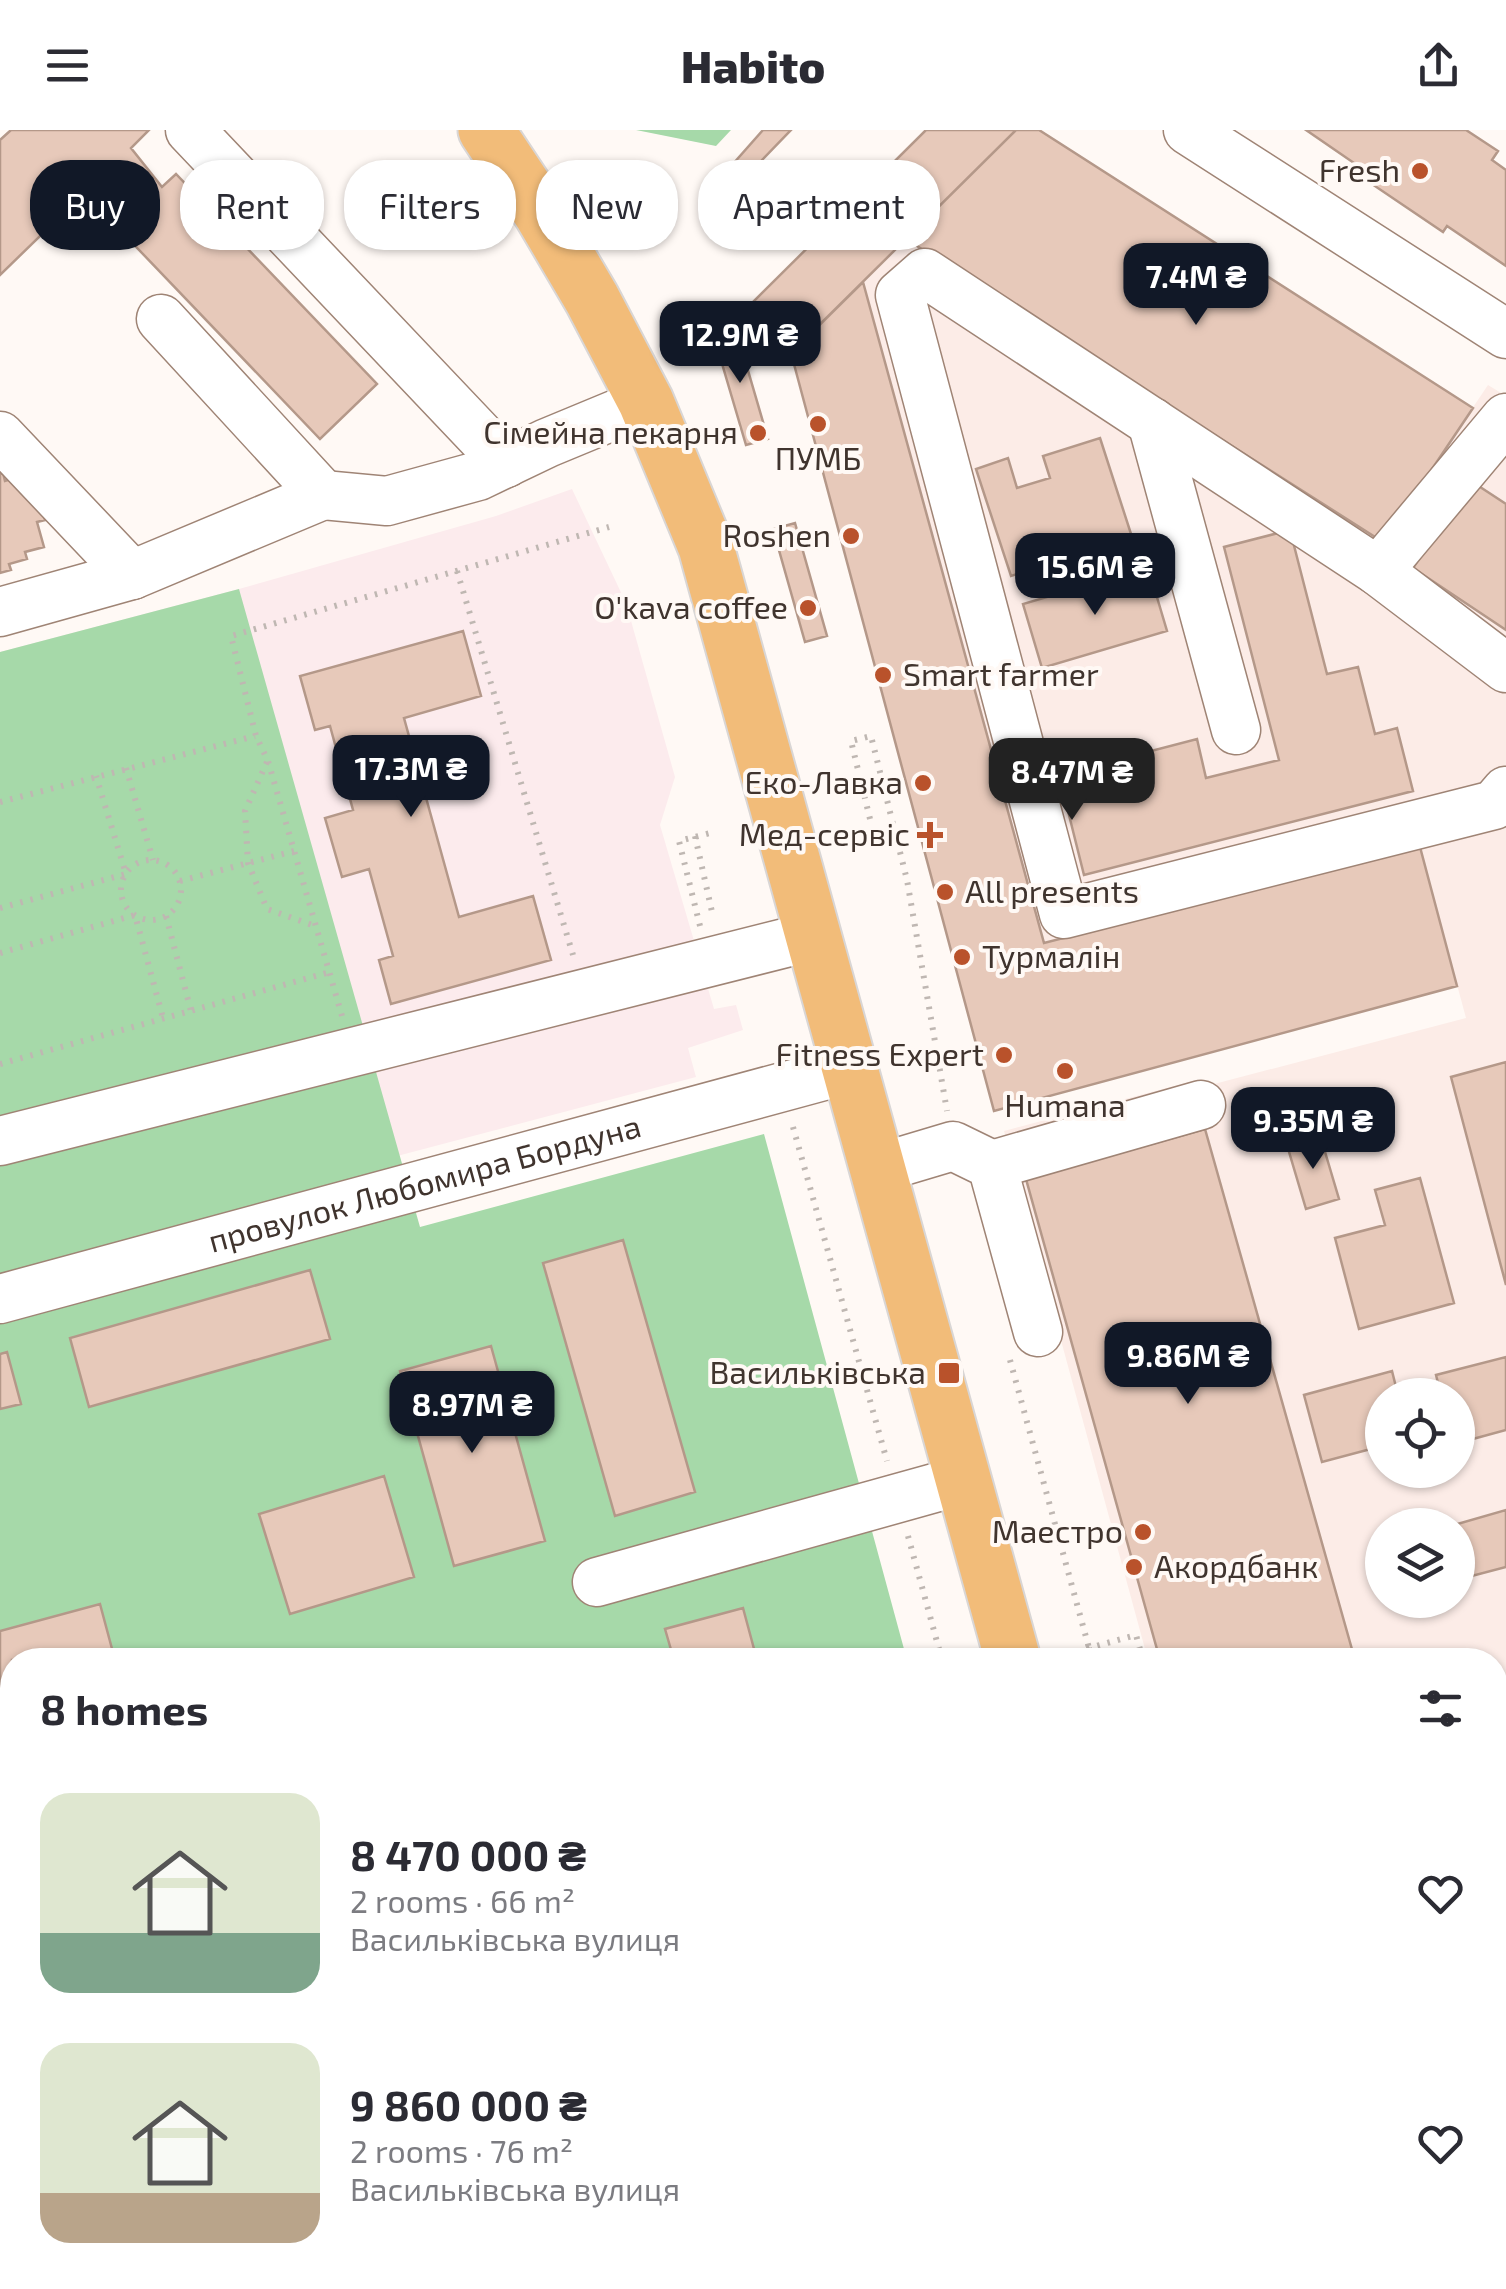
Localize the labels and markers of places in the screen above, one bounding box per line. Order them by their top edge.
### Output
place label: Fresh [1319,150,1400,188]
marker: Fresh [1409,160,1431,182]
pin: 7.4M ₴ [1115,243,1277,328]
pin: 12.9M ₴ [648,301,832,386]
place label: Сімейна пекарня [483,412,738,450]
marker: ПУМБ [807,413,829,435]
marker: Сімейна пекарня [747,422,769,444]
place label: ПУМБ [775,438,861,476]
place label: Roshen [723,515,831,553]
marker: Roshen [840,525,862,547]
pin: 15.6M ₴ [1003,533,1187,618]
place label: O'kava coffee [594,587,788,625]
marker: O'kava coffee [797,597,819,619]
place label: Smart farmer [903,654,1099,692]
marker: Smart farmer [872,664,894,686]
pin: 17.3M ₴ [319,735,503,820]
pin: 8.47M ₴ [980,738,1164,823]
place label: Еко-Лавка [744,762,903,800]
marker: Еко-Лавка [912,772,934,794]
place label: Мед-сервіс [739,814,910,852]
marker: Мед-сервіс [919,824,941,846]
place label: All presents [965,871,1139,909]
marker: All presents [934,881,956,903]
place label: Турмалін [982,936,1120,975]
marker: Турмалін [951,946,973,968]
place label: Fitness Expert [776,1034,984,1072]
marker: Fitness Expert [993,1044,1015,1066]
marker: Humana [1054,1060,1076,1082]
place label: Humana [1004,1085,1126,1123]
pin: 9.35M ₴ [1221,1087,1405,1172]
pin: 9.86M ₴ [1096,1322,1280,1407]
place label: Васильківська [710,1352,926,1390]
marker: Васильківська [936,1360,962,1386]
pin: 8.97M ₴ [380,1371,564,1456]
place label: Маестро [992,1511,1123,1549]
marker: Маестро [1132,1521,1154,1543]
place label: Акордбанк [1154,1546,1318,1584]
marker: Акордбанк [1123,1556,1145,1578]

